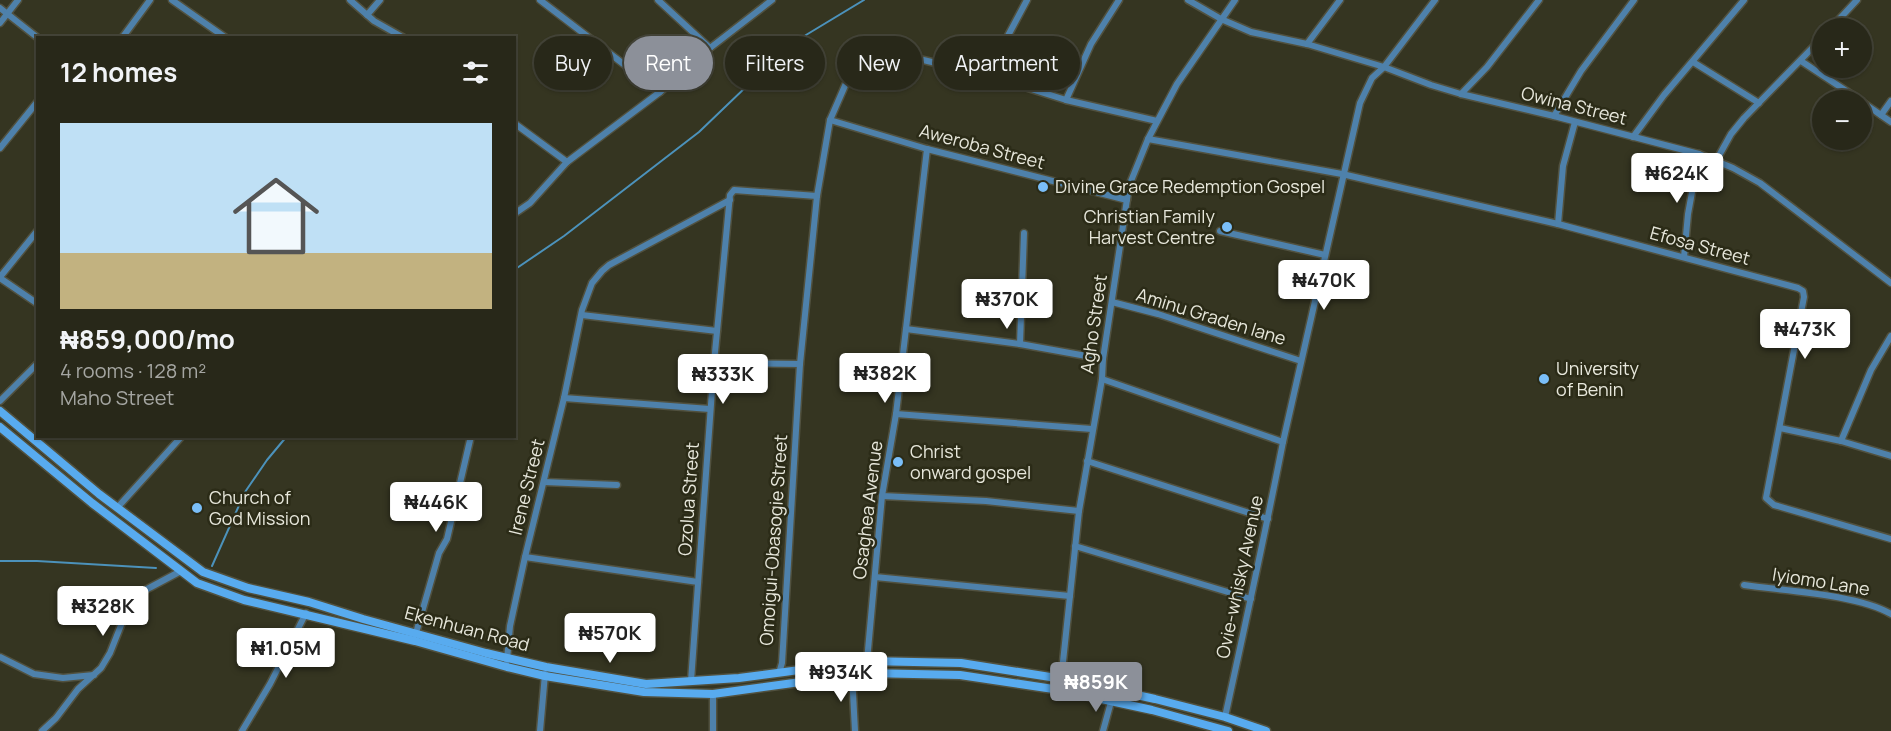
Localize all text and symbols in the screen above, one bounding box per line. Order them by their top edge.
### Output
map controls [1812,18,1872,150]
button: + [1812,18,1872,78]
chip: Buy [534,36,612,90]
chip: Rent [624,36,713,90]
chip: Filters [725,36,825,90]
chip: New [837,36,922,90]
chip: Apartment [934,36,1080,90]
text: 12 homes [60,54,177,90]
icon: filters [459,56,492,89]
street label: Owina Street [1519,80,1630,130]
button: − [1812,90,1872,150]
street label: Aweroba Street [917,118,1048,174]
pin: ₦624K [1635,153,1719,204]
text: ₦624K [1645,159,1709,186]
icon: home [222,162,330,270]
place label: Divine Grace Redemption Gospel [1055,174,1325,198]
marker: Divine Grace Redemption Gospel [1036,180,1050,194]
place label: Christian Family Harvest Centre [1084,204,1215,249]
marker: Christian Family Harvest Centre [1220,220,1234,234]
street label: Efosa Street [1648,220,1753,270]
pin: ₦470K [1282,260,1366,311]
text: ₦470K [1292,266,1356,293]
street label: Agho Street [1074,273,1112,375]
pin: ₦370K [965,279,1049,330]
street label: Aminu Graden lane [1134,282,1289,350]
text: ₦370K [976,285,1038,312]
pin: ₦473K [1763,309,1847,360]
text: ₦473K [1774,315,1836,342]
text: ₦859,000/mo [60,321,235,357]
pin: ₦382K [843,353,927,404]
pin: ₦333K [681,354,765,405]
place label: University of Benin [1556,356,1640,401]
text: 4 rooms · 128 m² [60,357,206,384]
text: ₦382K [853,359,917,386]
text: ₦333K [692,360,754,387]
marker: University of Benin [1537,372,1551,386]
text: Maho Street [60,384,174,411]
street label: Omoigui-Obasogie Street [754,433,792,646]
street label: Irene Street [502,436,550,537]
street label: Osaghea Avenue [847,439,887,581]
place label: Christ onward gospel [910,439,1031,484]
street label: Ozolua Street [672,441,704,557]
marker: Christ onward gospel [891,455,905,469]
pin: ₦446K [394,482,478,533]
place label: Church of God Mission [209,485,310,530]
text: ₦446K [404,488,468,515]
street label: Ovie-whisky Avenue [1210,493,1268,661]
marker: Church of God Mission [190,501,204,515]
street label: Iyiomo Lane [1771,561,1872,601]
pin: ₦328K [61,586,145,637]
text: ₦328K [71,592,135,619]
street label: Ekenhuan Road [402,600,532,656]
pin: ₦570K [568,613,652,664]
text: ₦570K [579,619,641,646]
pin: ₦1.05M [237,628,335,679]
text: ₦1.05M [251,634,321,661]
pin: ₦934K [799,652,883,703]
text: ₦934K [809,658,873,685]
pin: ₦859K [1054,662,1138,713]
text: ₦859K [1064,668,1128,695]

